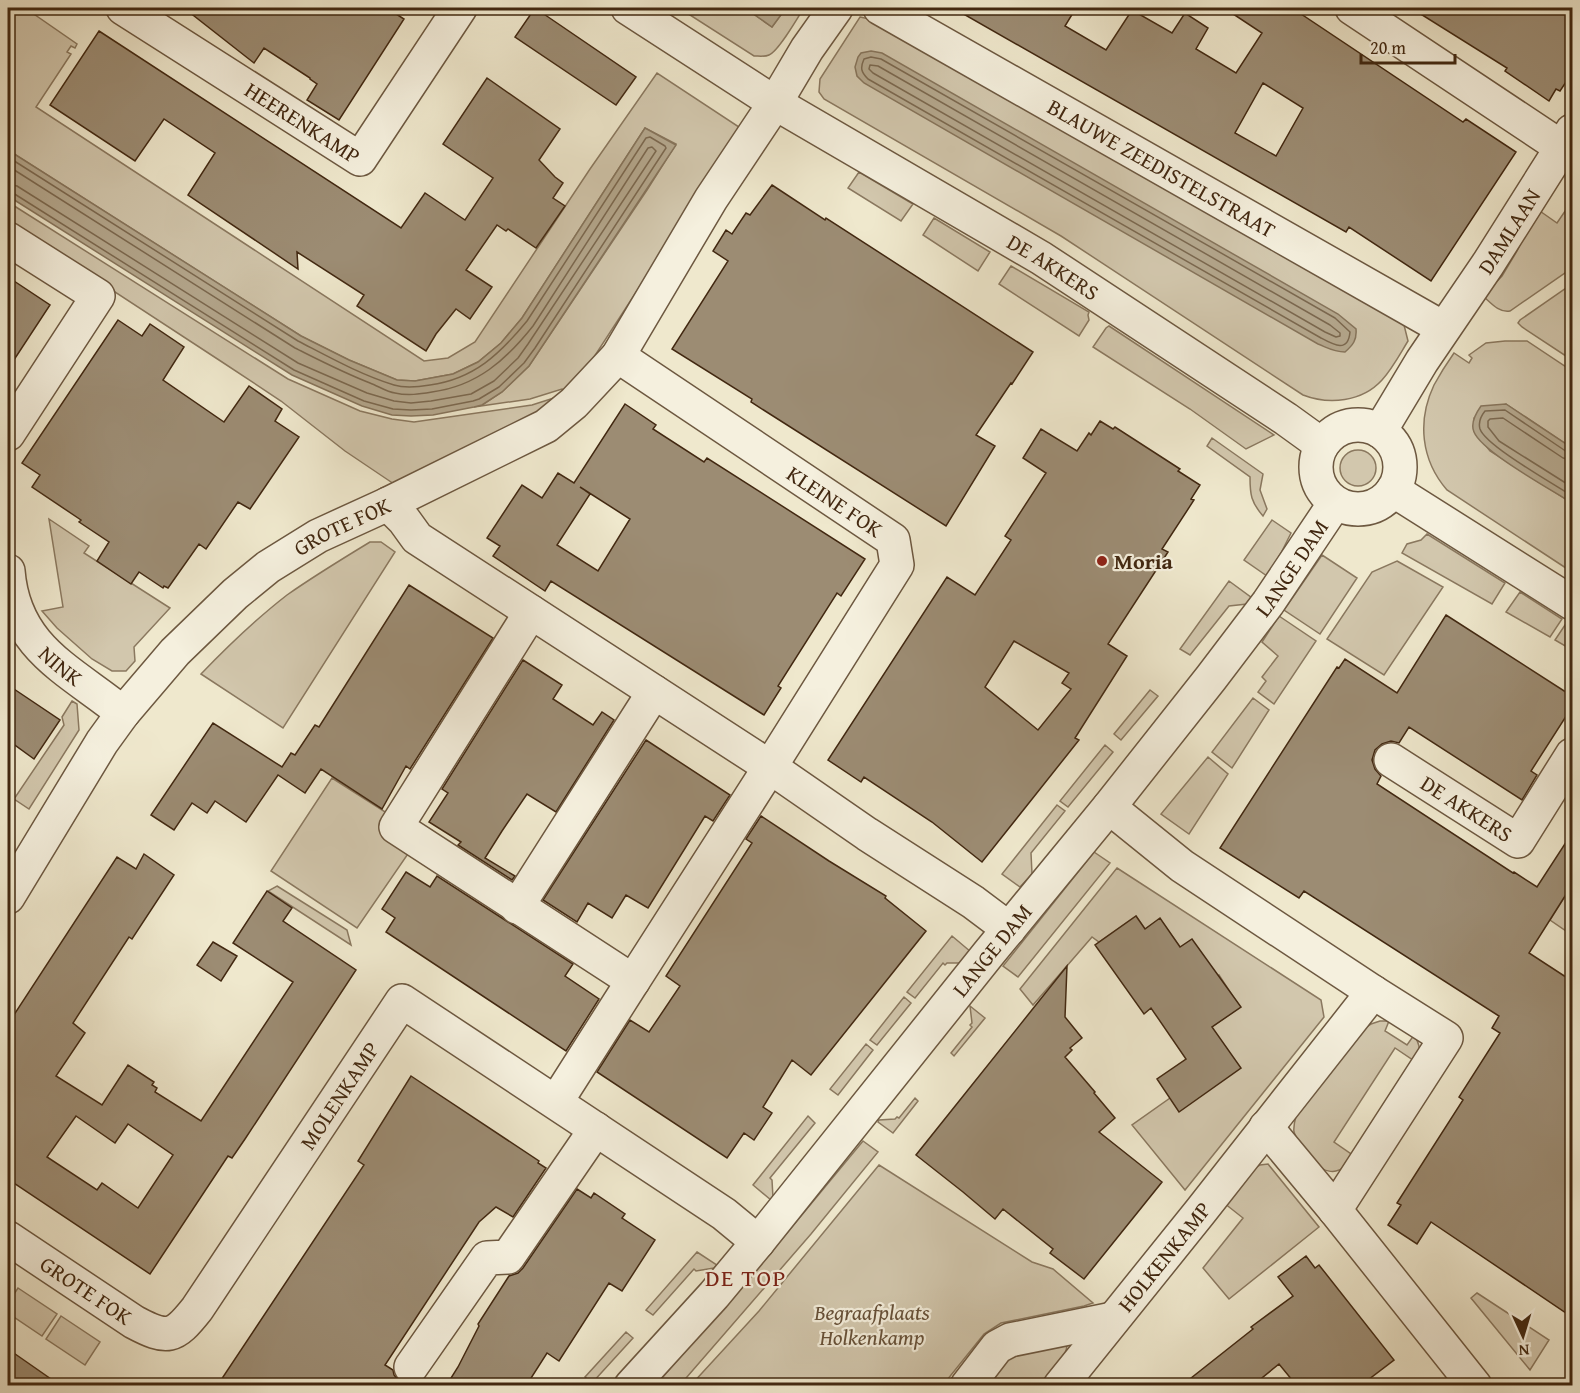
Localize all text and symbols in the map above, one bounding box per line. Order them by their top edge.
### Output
scale bar [1361,27,1456,65]
text: 20 m [1370,34,1406,61]
street label: HEERENKAMP [239,74,367,171]
street label: BLAUWE ZEEDISTELSTRAAT [1042,91,1282,246]
street label: DAMLAAN [1470,182,1548,280]
street label: DE AKKERS [1001,226,1106,308]
street label: KLEINE FOK [781,457,889,545]
street label: GROTE FOK [287,489,396,564]
street label: LANGE DAM [1247,513,1336,623]
place label: Moria [1114,545,1174,577]
marker: Moria [1095,554,1109,568]
street label: NINK [31,638,89,694]
street label: DE AKKERS [1415,767,1519,850]
street label: LANGE DAM [944,897,1039,1003]
street label: MOLENKAMP [291,1035,387,1156]
street label: HOLKENKAMP [1110,1195,1218,1319]
street label: GROTE FOK [34,1248,139,1332]
district label: DE TOP [705,1260,787,1295]
park label: Begraafplaats Holkenkamp [813,1296,930,1353]
north arrow [1493,1306,1553,1366]
text: N [1518,1339,1530,1363]

